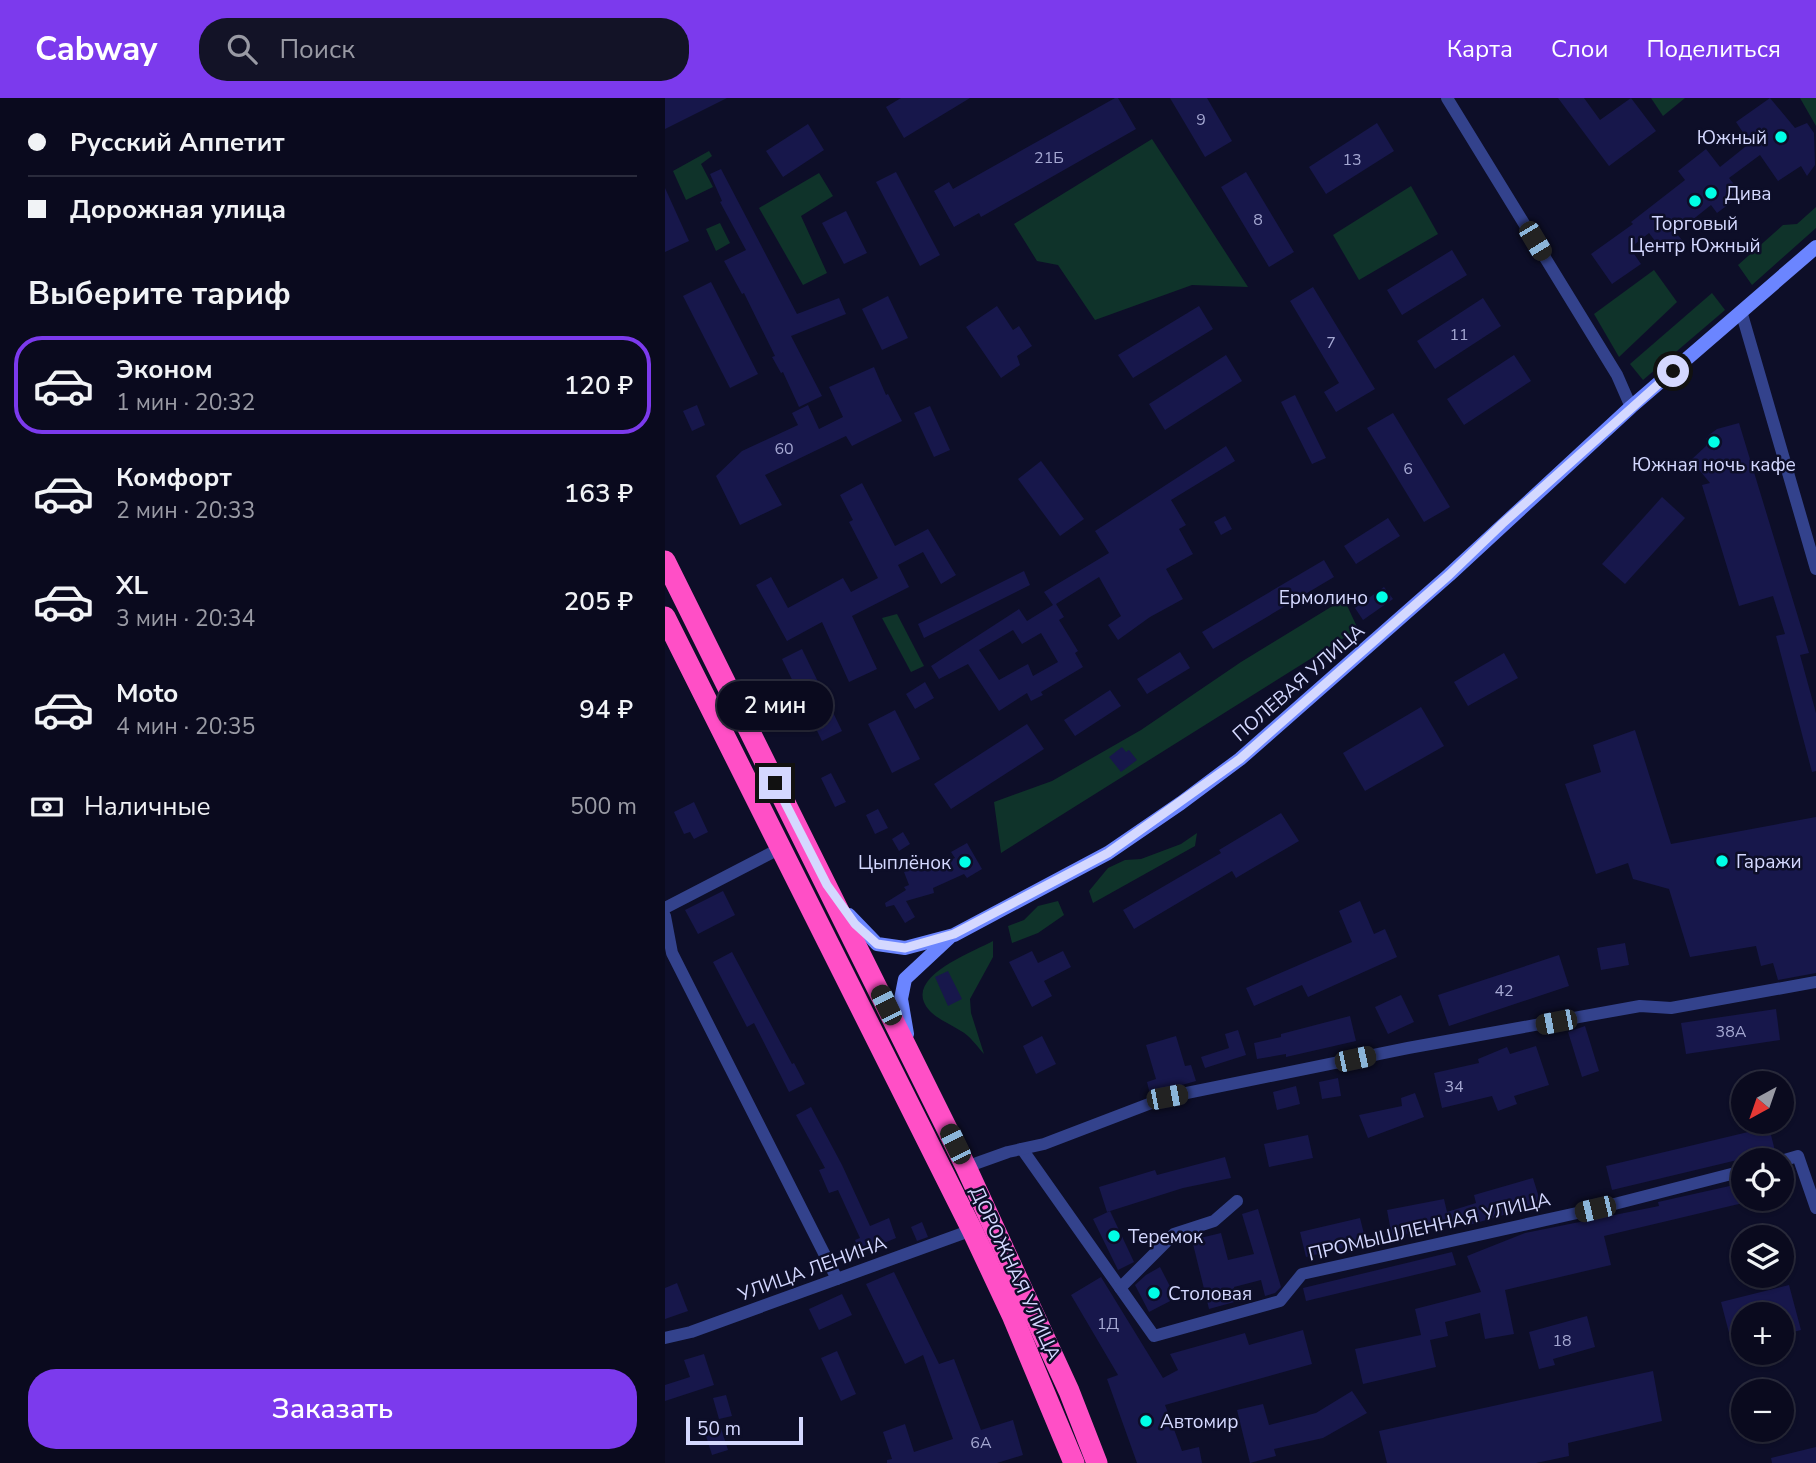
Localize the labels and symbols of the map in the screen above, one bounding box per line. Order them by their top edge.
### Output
house number: 9 [1196,109,1206,131]
place label: Южный [1697,125,1767,151]
marker: Южный [1773,129,1789,145]
house number: 21Б [1034,147,1064,169]
house number: 13 [1342,149,1362,171]
place label: Дива [1725,181,1772,207]
marker: Дива [1703,185,1719,201]
marker: Торговый Центр Южный [1687,193,1703,209]
house number: 8 [1253,209,1263,231]
place label: Торговый Центр Южный [1629,211,1761,259]
car [1516,218,1555,264]
house number: 11 [1449,324,1469,346]
house number: 7 [1326,332,1336,354]
route start [1657,355,1689,387]
marker: Южная ночь кафе [1706,434,1722,450]
house number: 60 [774,438,794,460]
place label: Южная ночь кафе [1632,452,1796,478]
house number: 6 [1403,458,1413,480]
place label: Ермолино [1279,585,1368,611]
marker: Ермолино [1374,589,1390,605]
street label: ПОЛЕВАЯ УЛИЦА [1227,618,1370,747]
callout: 2 мин [717,682,833,730]
route end [759,767,791,799]
place label: Гаражи [1736,849,1801,875]
place label: Цыплёнок [858,850,951,876]
marker: Гаражи [1714,853,1730,869]
marker: Цыплёнок [957,854,973,870]
house number: 42 [1494,980,1514,1002]
car [868,982,905,1028]
car [1534,1008,1579,1036]
house number: 38А [1716,1021,1747,1043]
car [1333,1044,1378,1074]
north arrow [1731,1071,1794,1134]
house number: 34 [1444,1076,1464,1098]
car [1145,1083,1190,1111]
car [937,1121,974,1167]
street label: ДОРОЖНАЯ УЛИЦА [963,1182,1067,1365]
street label: ПРОМЫШЛЕННАЯ УЛИЦА [1305,1186,1553,1268]
car [1573,1194,1618,1224]
place label: Теремок [1128,1224,1203,1250]
marker: Теремок [1106,1228,1122,1244]
street label: УЛИЦА ЛЕНИНА [734,1230,890,1308]
place label: Столовая [1168,1281,1252,1307]
marker: Столовая [1146,1285,1162,1301]
house number: 1Д [1097,1313,1120,1335]
house number: 18 [1552,1330,1572,1352]
place label: Автомир [1160,1409,1238,1435]
marker: Автомир [1138,1413,1154,1429]
scale bar [686,1414,803,1446]
house number: 6А [970,1432,992,1454]

